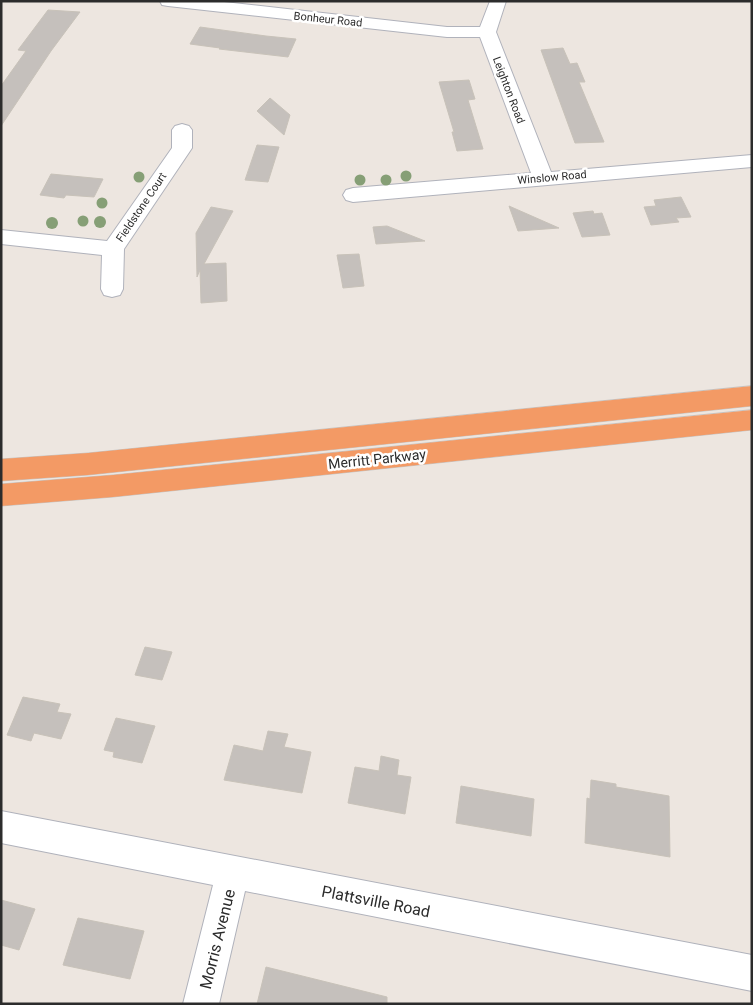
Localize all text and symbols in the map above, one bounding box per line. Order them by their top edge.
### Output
street label: Bonheur Road [293,9,363,30]
street label: Leighton Road [490,55,527,125]
street label: Winslow Road [517,168,587,187]
street label: Fieldstone Court [113,170,170,244]
street label: Merritt Parkway [327,446,427,472]
street label: Plattsville Road [320,882,432,921]
street label: Morris Avenue [196,887,239,991]

